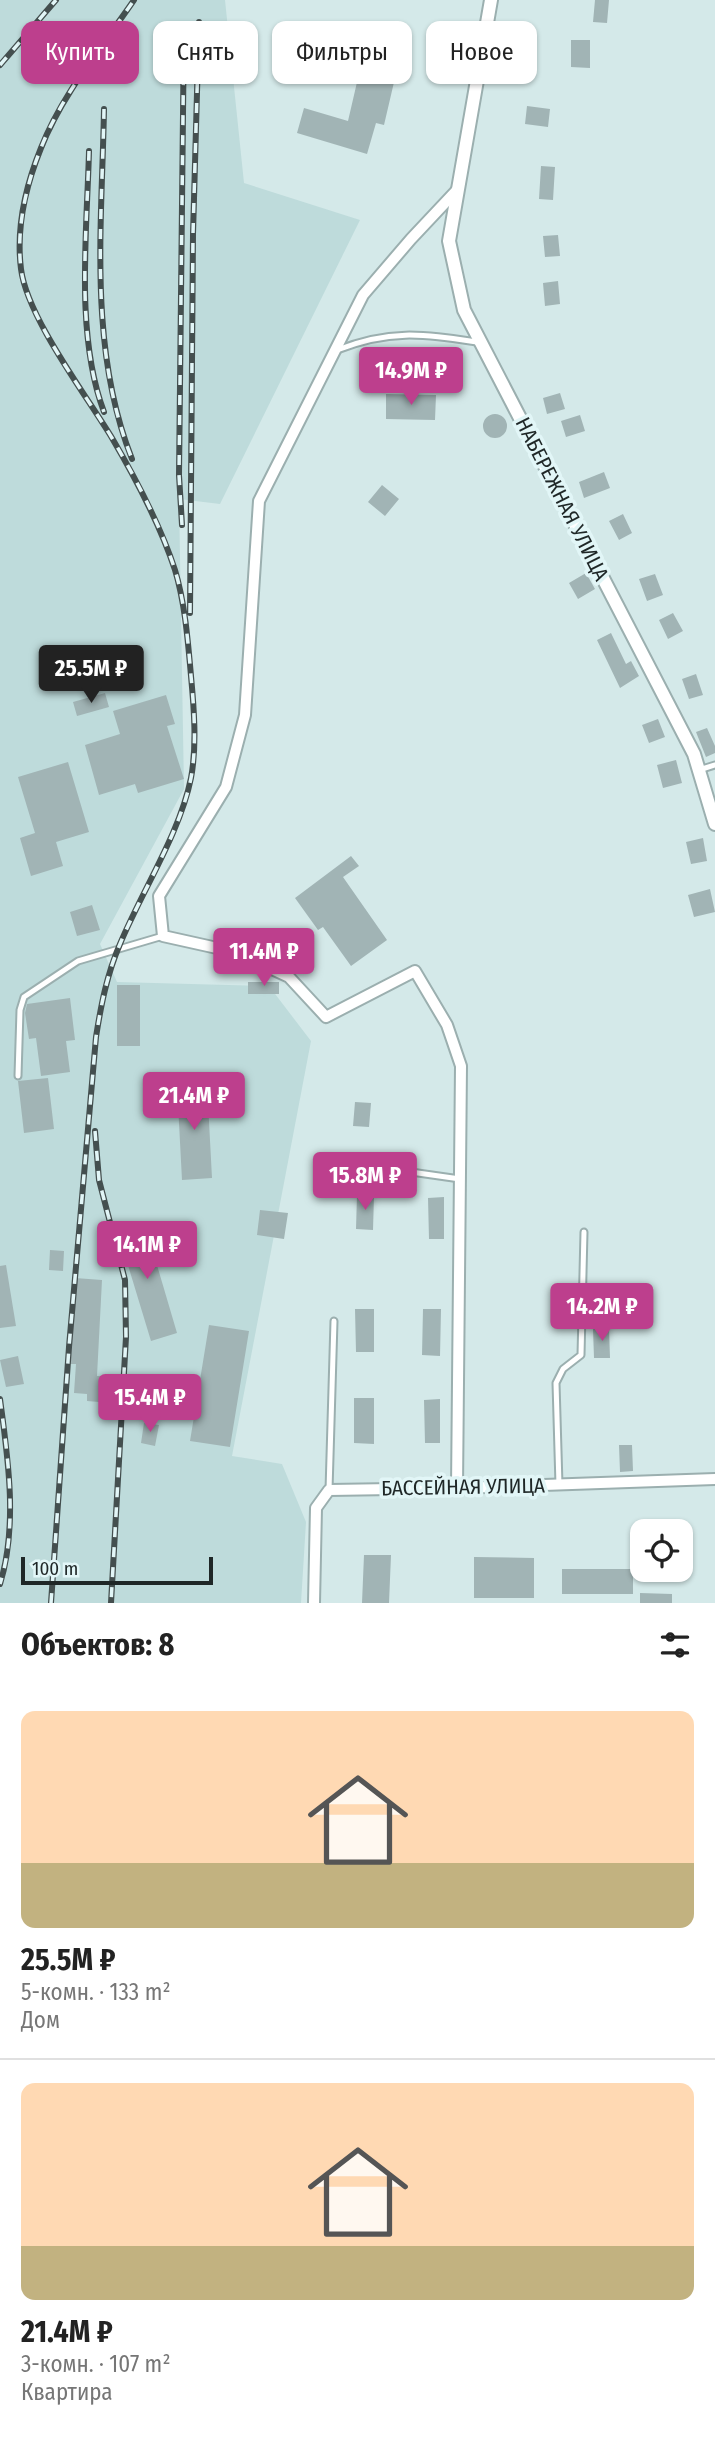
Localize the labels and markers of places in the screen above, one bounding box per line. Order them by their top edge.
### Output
pin: 14.9M ₽ [346,348,476,407]
pin: 25.5M ₽ [26,646,156,705]
pin: 11.4M ₽ [199,928,329,988]
pin: 21.4M ₽ [129,1072,259,1132]
pin: 15.8M ₽ [300,1152,430,1212]
pin: 14.1M ₽ [82,1222,212,1281]
pin: 14.2M ₽ [537,1284,667,1343]
pin: 15.4M ₽ [85,1374,215,1434]

